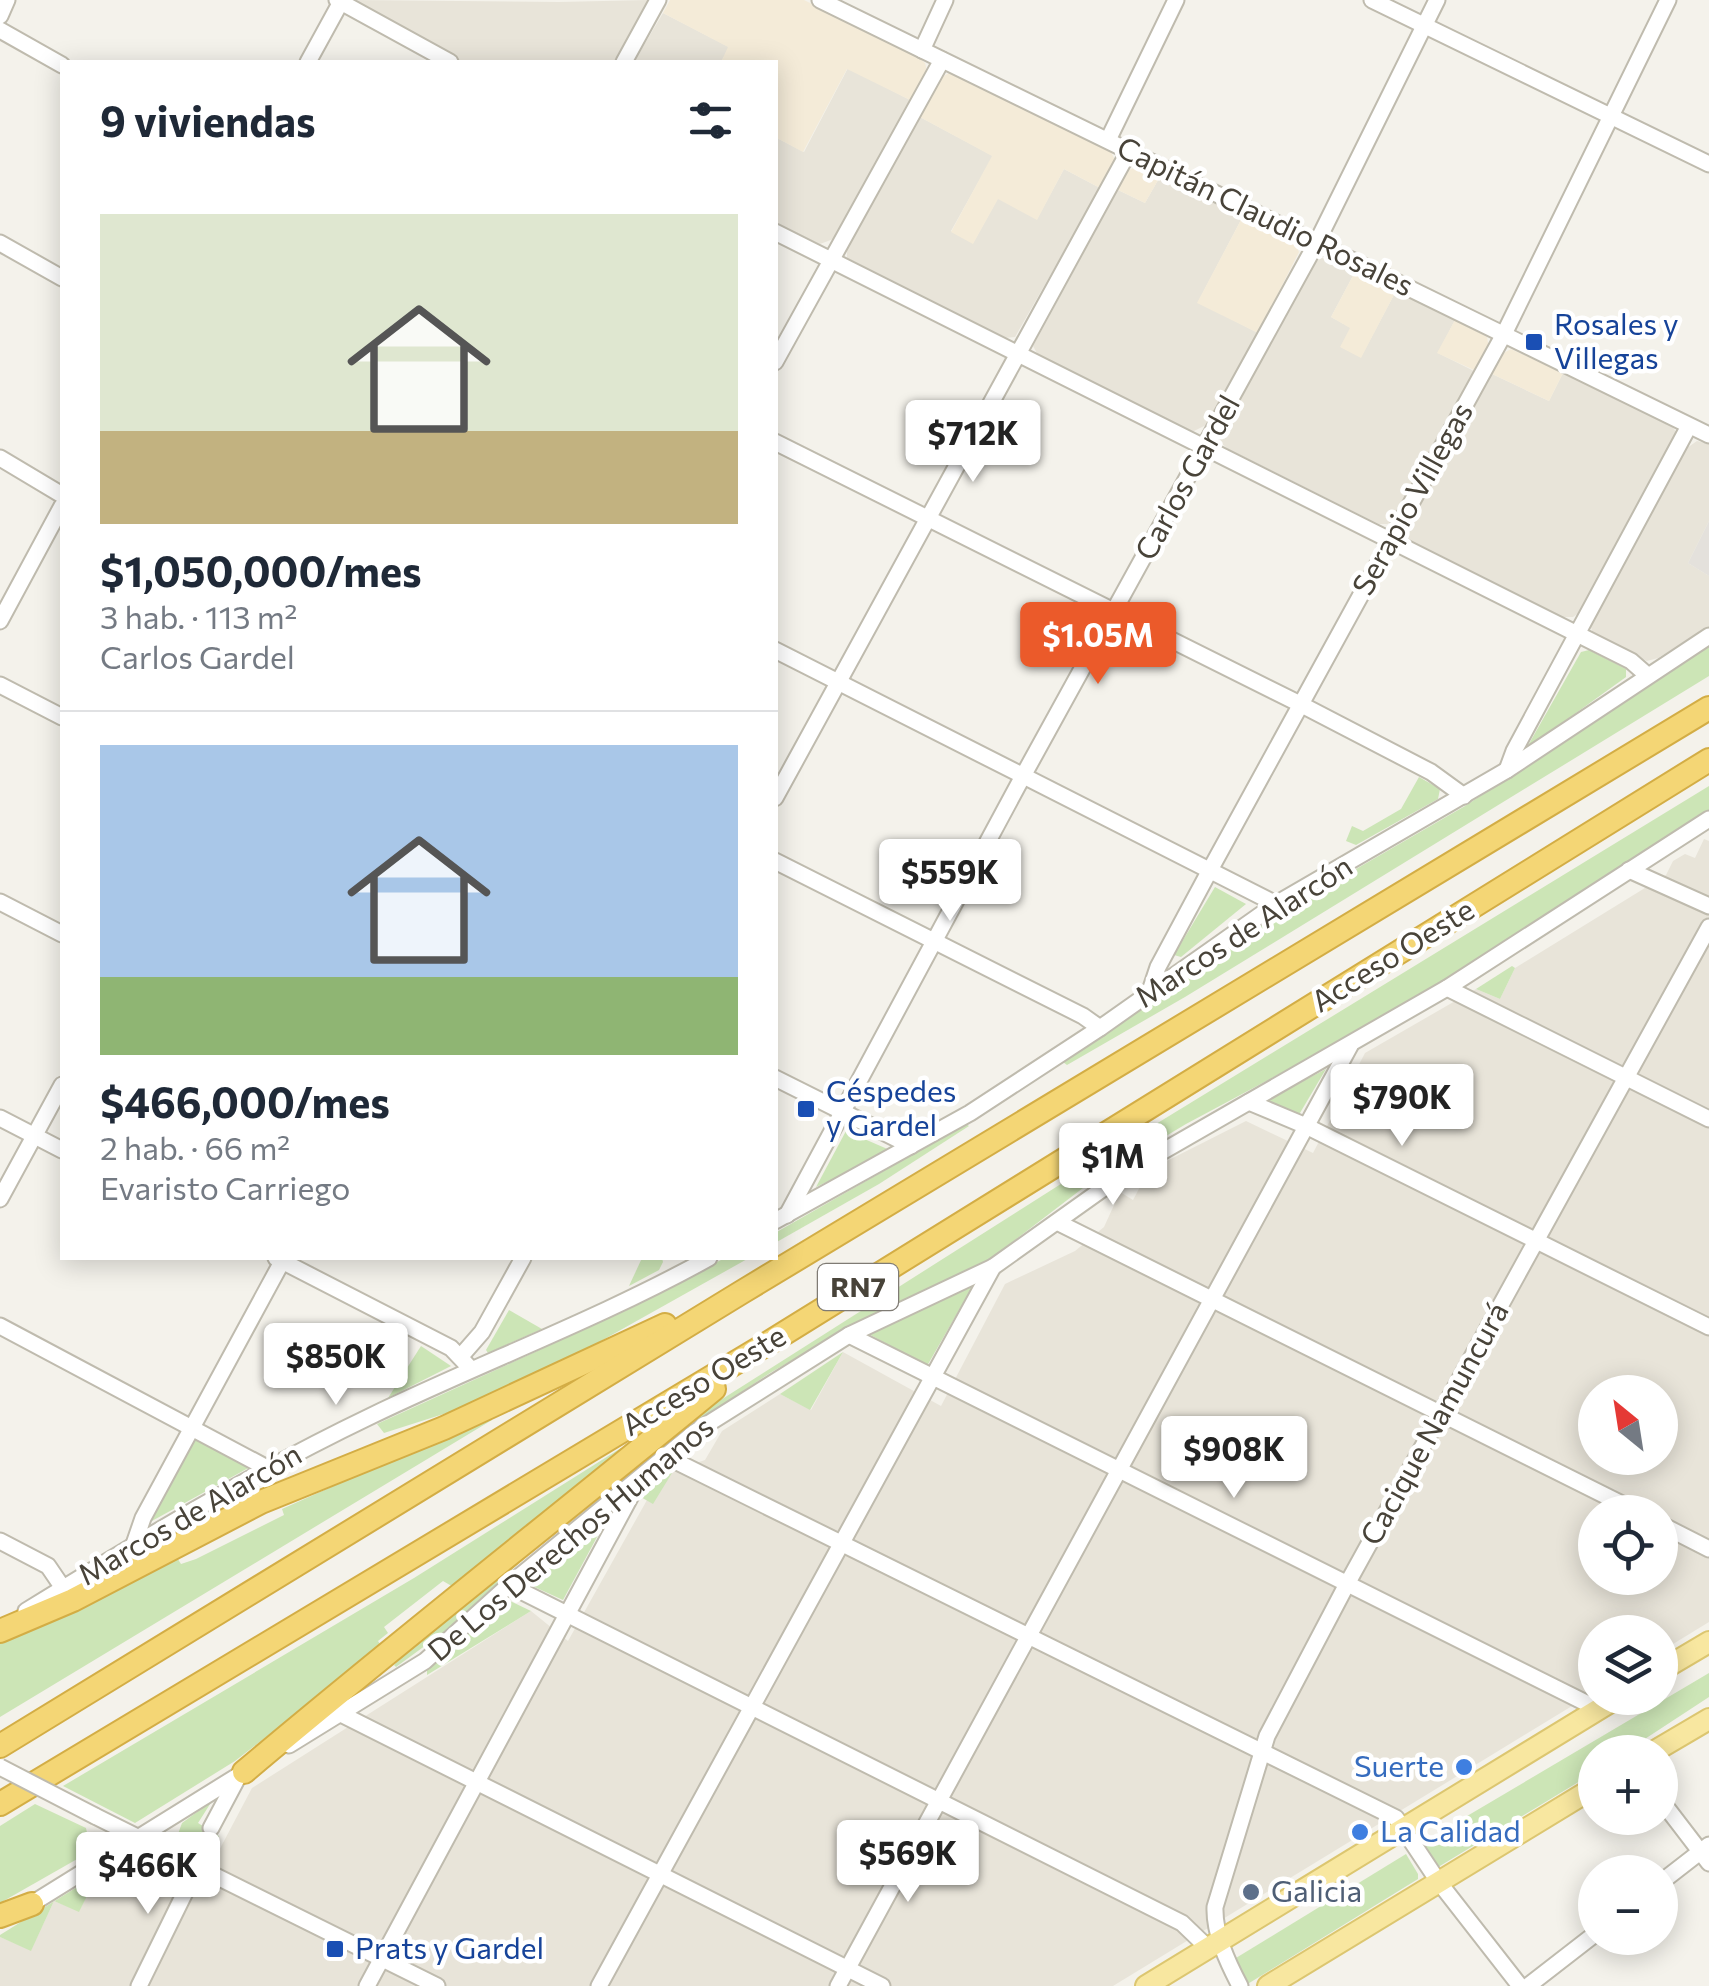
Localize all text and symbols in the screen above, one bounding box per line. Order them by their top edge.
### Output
icon: filters [683,93,738,148]
text: 9 viviendas [100,94,316,146]
street label: Capitán Claudio Rosales [1112,127,1420,303]
icon: home [329,279,509,459]
place label: Rosales y Villegas [1554,304,1678,375]
marker: Rosales y Villegas [1523,331,1545,353]
street label: Carlos Gardel [1125,388,1246,566]
street label: Serapio Villegas [1343,395,1479,601]
pin: $712K [903,400,1043,485]
text: $712K [927,412,1019,452]
text: $1,050,000/mes [100,544,422,596]
text: 3 hab. · 113 m² [100,596,298,636]
pin: $1.05M [1017,602,1179,687]
text: $1.05M [1042,614,1154,654]
text: Carlos Gardel [100,636,295,676]
icon: home [329,810,509,990]
pin: $559K [880,839,1020,924]
street label: Marcos de Alarcón [1127,846,1358,1014]
text: $559K [901,851,999,891]
street label: Acceso Oeste [1304,889,1480,1018]
pin: $790K [1332,1064,1472,1149]
place label: Céspedes y Gardel [826,1071,956,1142]
text: $466,000/mes [100,1075,390,1127]
text: $790K [1352,1076,1452,1116]
marker: Céspedes y Gardel [795,1098,817,1120]
pin: $1M [1065,1123,1161,1208]
text: 2 hab. · 66 m² [100,1127,290,1167]
text: $1M [1081,1135,1145,1175]
text: Evaristo Carriego [100,1167,350,1207]
road number: RN7 [818,1264,898,1310]
street label: Cacique Namuncurá [1351,1295,1515,1551]
street label: Acceso Oeste [614,1315,791,1442]
pin: $850K [266,1323,406,1408]
text: $850K [286,1335,386,1375]
north arrow [1578,1375,1678,1475]
map controls [1578,1375,1678,1955]
street label: De Los Derechos Humanos [419,1407,720,1668]
pin: $908K [1164,1416,1304,1501]
text: $908K [1183,1428,1285,1468]
street label: Marcos de Alarcón [70,1434,307,1592]
button: locate [1578,1495,1678,1595]
button: layers [1578,1615,1678,1715]
button: + [1578,1735,1678,1835]
place label: Suerte [1354,1746,1444,1783]
marker: Suerte [1453,1756,1475,1778]
place label: La Calidad [1380,1811,1521,1848]
pin: $569K [838,1820,978,1905]
marker: La Calidad [1349,1821,1371,1843]
pin: $466K [78,1832,218,1917]
text: $569K [859,1832,957,1872]
text: $466K [98,1844,198,1884]
button: − [1578,1855,1678,1955]
place label: Galicia [1271,1871,1362,1908]
marker: Galicia [1240,1881,1262,1903]
place label: Prats y Gardel [355,1928,544,1965]
marker: Prats y Gardel [324,1938,346,1960]

